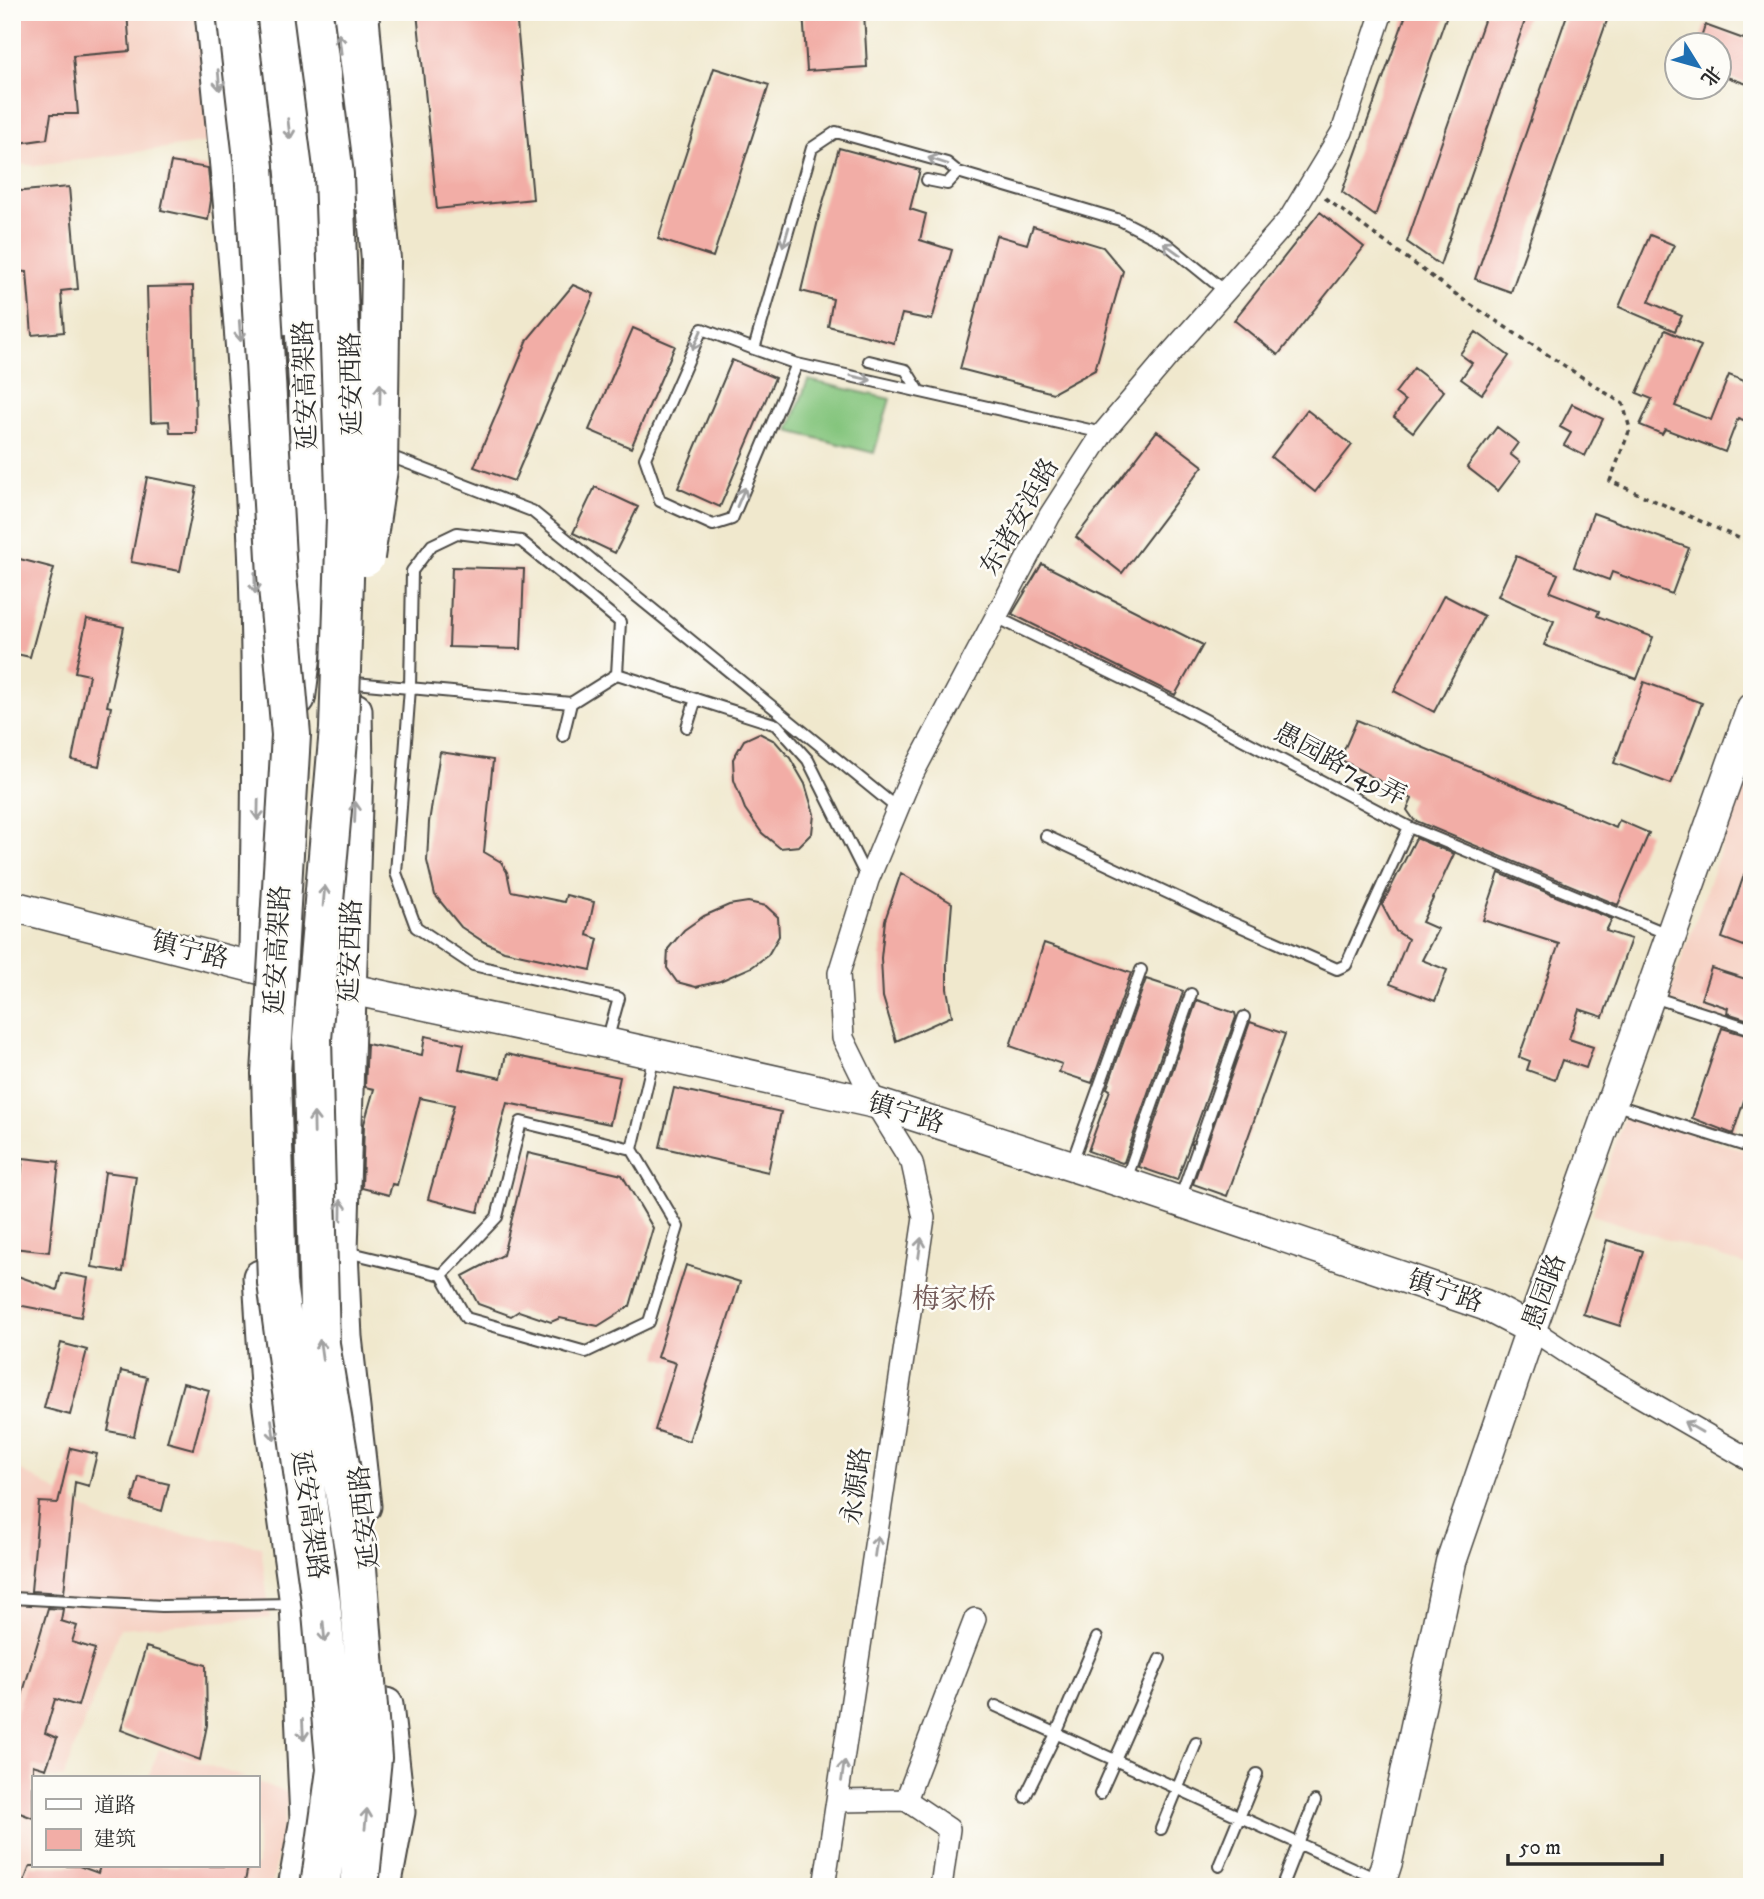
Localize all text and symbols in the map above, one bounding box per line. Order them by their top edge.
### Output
north arrow [1662,32,1732,102]
one-way arrow [334,33,347,56]
text: 北 [1695,61,1725,90]
one-way arrow [213,68,226,91]
one-way arrow [283,117,296,139]
one-way arrow [927,154,949,166]
one-way arrow [779,226,792,248]
one-way arrow [1163,242,1182,256]
one-way arrow [234,319,247,342]
street label: 延安高架路 [287,319,325,451]
one-way arrow [690,329,703,350]
street label: 延安西路 [335,332,369,436]
one-way arrow [849,372,872,386]
one-way arrow [373,383,386,406]
street label: 东诸安浜路 [973,452,1067,582]
one-way arrow [736,487,749,508]
one-way arrow [248,571,262,594]
street label: 愚园路749弄 [1268,716,1412,814]
one-way arrow [252,798,265,821]
one-way arrow [349,800,362,823]
street label: 延安高架路 [258,884,298,1016]
one-way arrow [318,885,331,908]
street label: 延安西路 [333,898,369,1004]
street label: 镇宁路 [148,926,232,976]
street label: 镇宁路 [864,1087,948,1141]
one-way arrow [307,1112,321,1135]
one-way arrow [334,1199,348,1222]
one-way arrow [914,1237,927,1260]
street label: 愚园路 [1516,1250,1574,1334]
street label: 镇宁路 [1403,1264,1487,1320]
district label: 梅家桥 [912,1282,996,1317]
one-way arrow [314,1339,327,1362]
one-way arrow [267,1418,280,1441]
one-way arrow [1683,1420,1703,1434]
street label: 永源路 [835,1445,879,1527]
street label: 延安高架路 [284,1448,334,1582]
street label: 延安西路 [343,1464,387,1570]
one-way arrow [870,1535,883,1558]
one-way arrow [318,1621,331,1643]
one-way arrow [296,1718,309,1741]
one-way arrow [837,1760,850,1783]
legend [32,1776,259,1868]
text: 道路 [94,1793,136,1819]
one-way arrow [359,1808,372,1831]
scale bar [1508,1822,1662,1866]
text: 建筑 [94,1827,136,1853]
text: 50 m [1519,1835,1561,1861]

